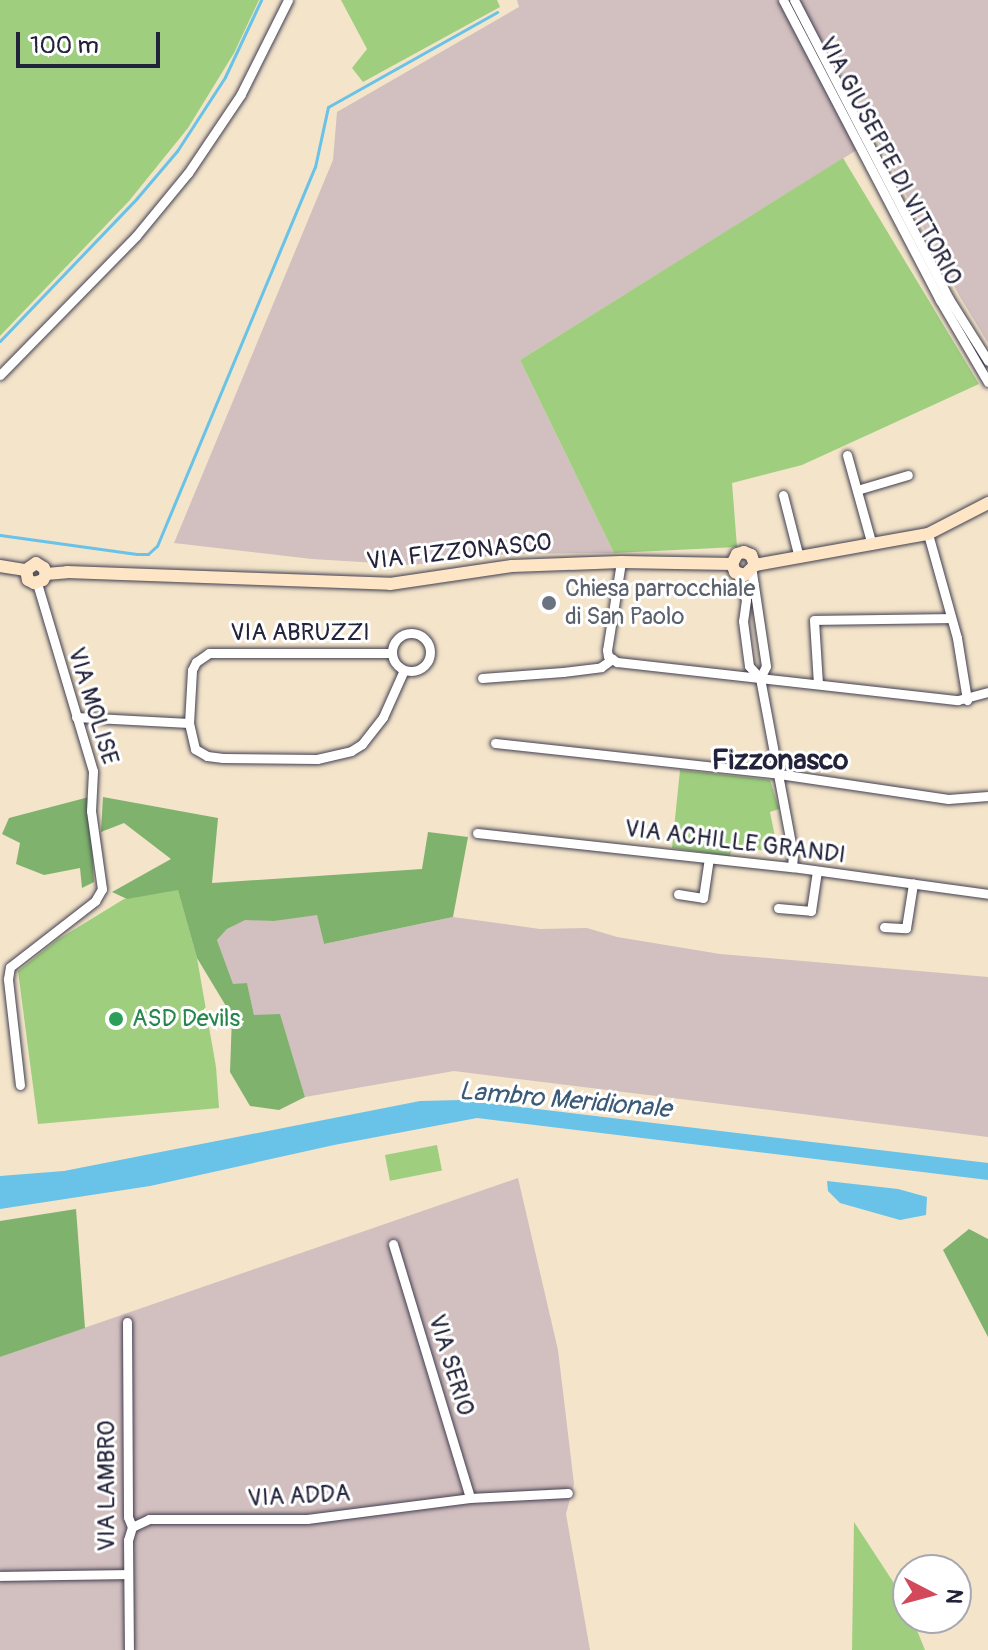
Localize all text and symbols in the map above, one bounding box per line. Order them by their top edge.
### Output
scale bar [20,16,164,66]
text: 100 m [30,31,99,60]
street label: VIA GIUSEPPE DI VITTORIO [812,32,968,290]
street label: VIA FIZZONASCO [365,528,553,576]
place label: Chiesa parrocchiale di San Paolo [565,575,755,631]
marker: Chiesa parrocchiale di San Paolo [540,594,558,612]
street label: VIA ABRUZZI [230,619,370,647]
street label: VIA MOLISE [62,644,124,768]
district label: Fizzonasco [712,744,848,778]
street label: VIA ACHILLE GRANDI [623,814,847,870]
place label: ASD Devils [132,1005,240,1033]
marker: ASD Devils [107,1010,125,1028]
water label: Lambro Meridionale [457,1076,673,1126]
street label: VIA SERIO [422,1311,480,1419]
street label: VIA LAMBRO [93,1420,121,1552]
street label: VIA ADDA [247,1479,351,1513]
north arrow [892,1554,972,1634]
text: N [939,1587,969,1605]

